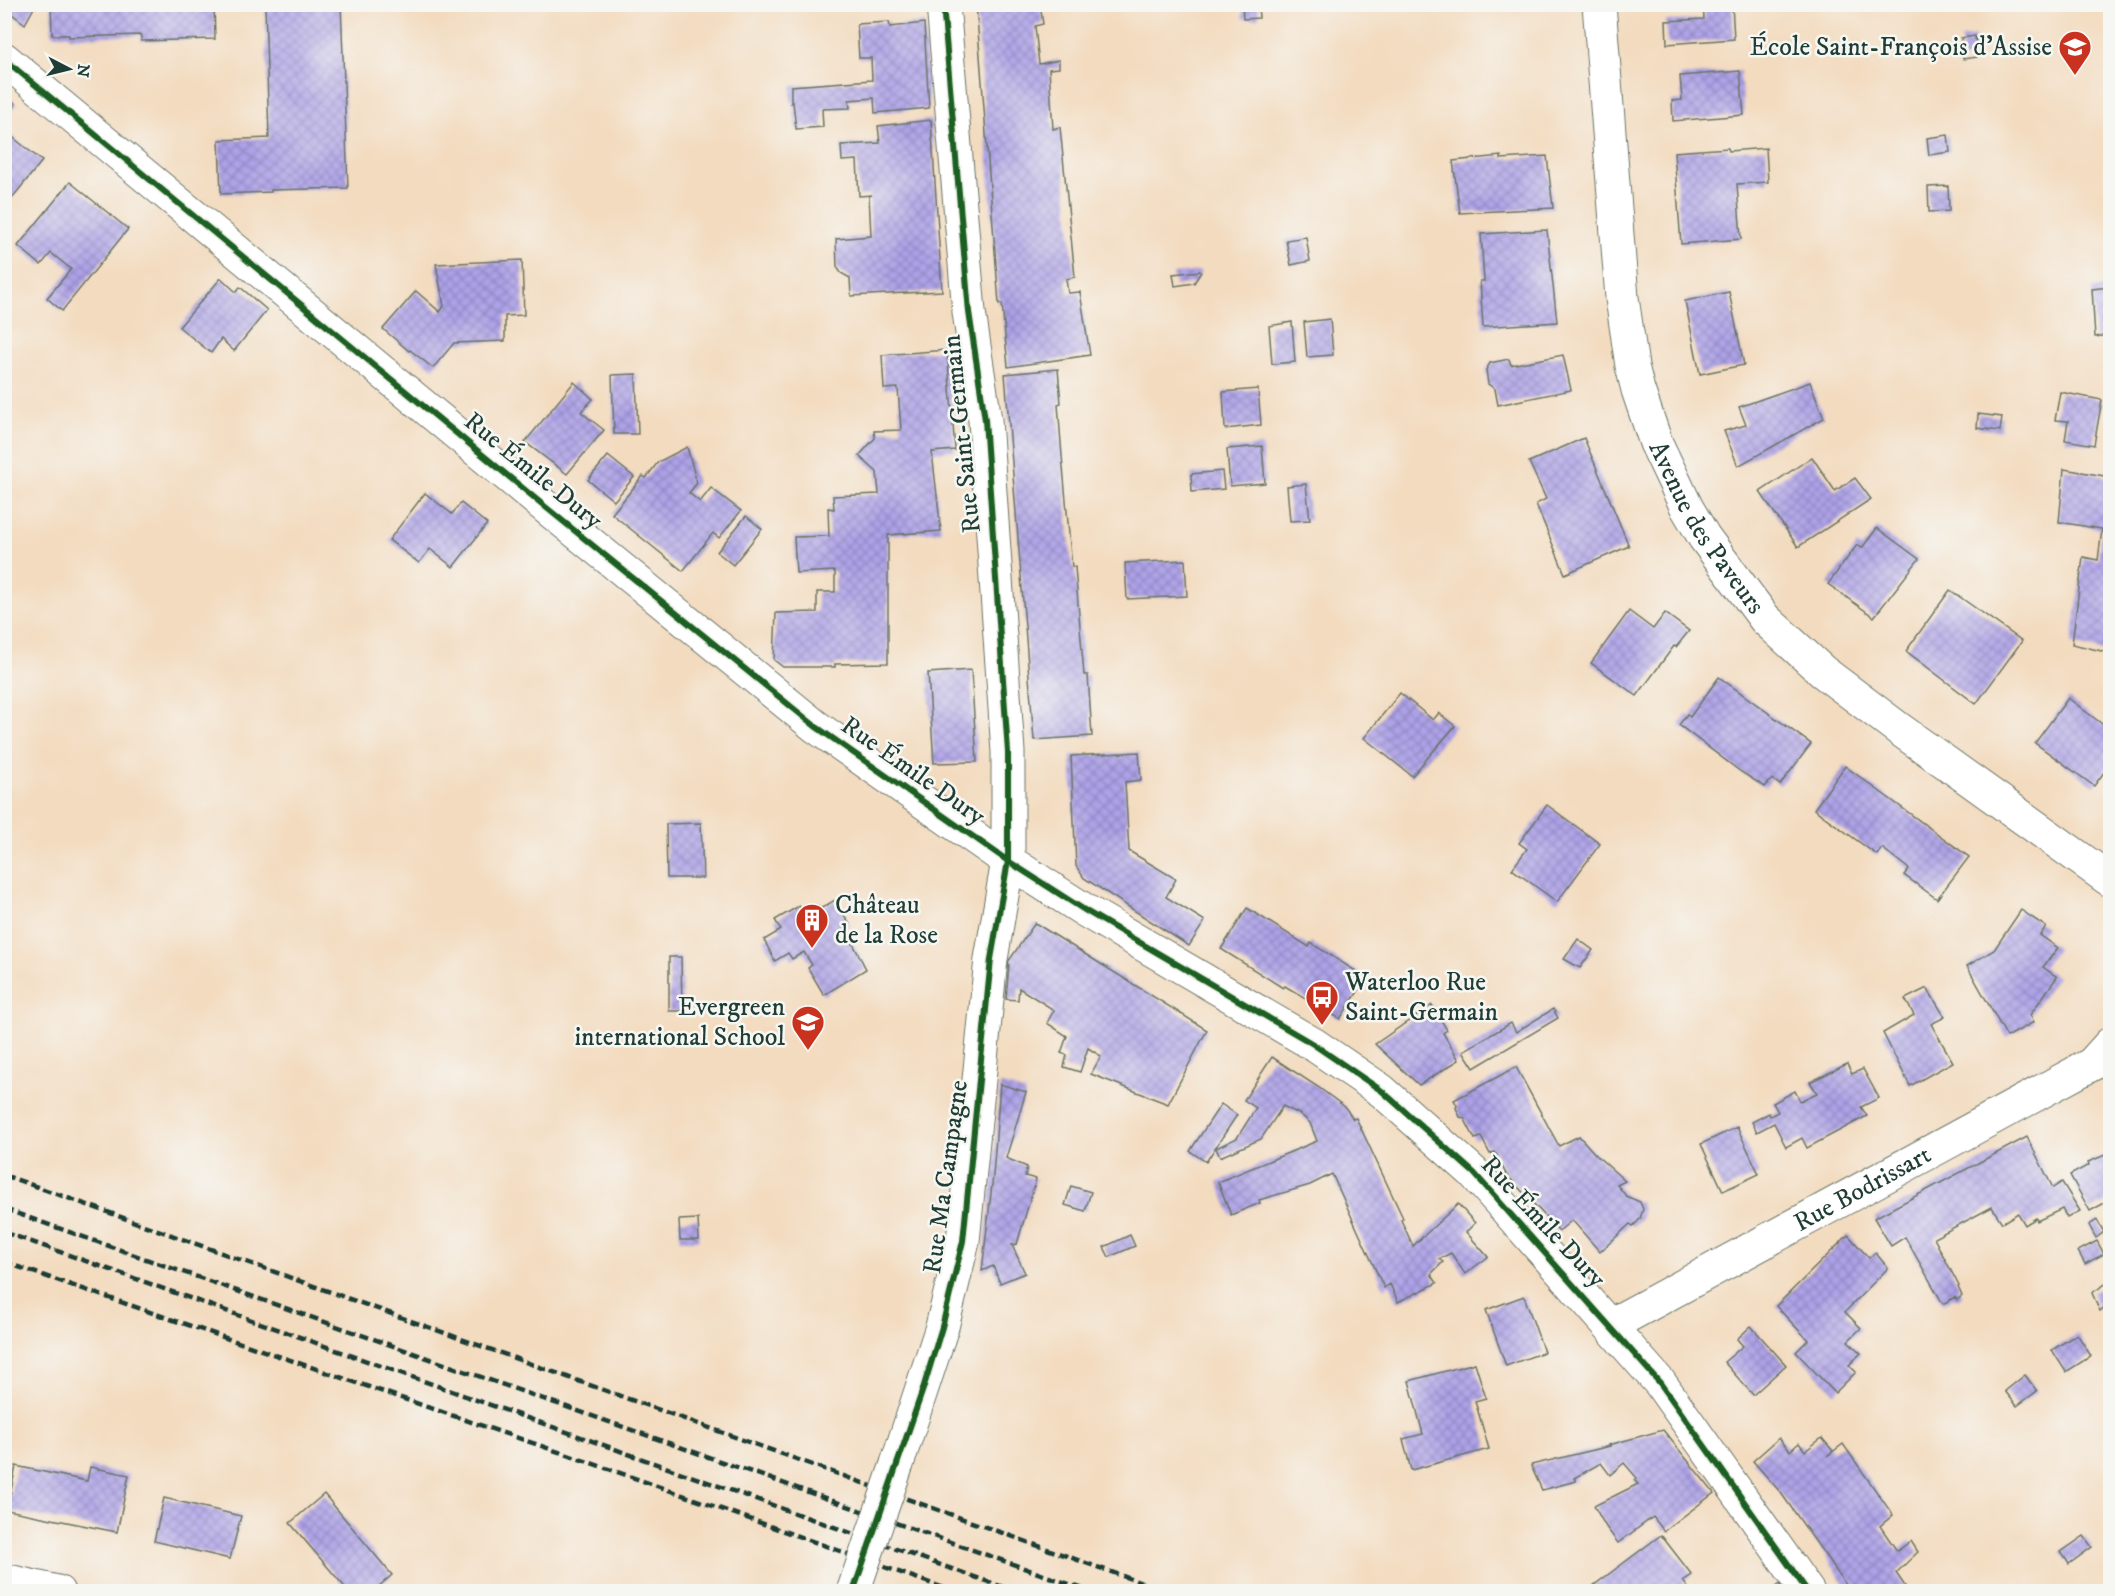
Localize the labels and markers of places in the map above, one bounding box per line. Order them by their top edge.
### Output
school or university icon: École Saint-François d'Assise [2057,29,2093,76]
place label: École Saint-François d'Assise [1750,31,2052,64]
place label: Château de la Rose [835,889,938,952]
building icon: Château de la Rose [794,902,830,949]
place label: Waterloo Rue Saint-Germain [1344,966,1499,1029]
bus stop icon: Waterloo Rue Saint-Germain [1304,979,1340,1026]
place label: Evergreen international School [574,991,785,1054]
school or university icon: Evergreen international School [790,1004,826,1051]

